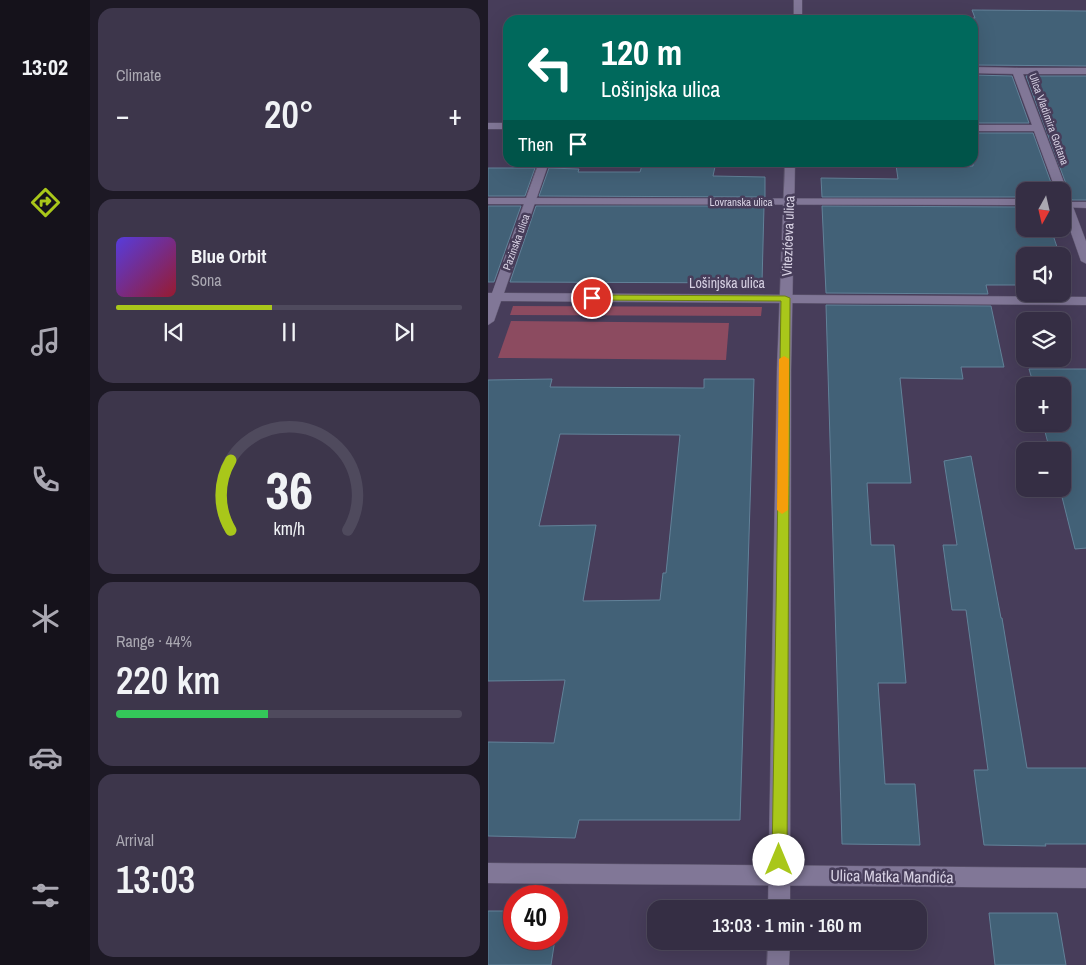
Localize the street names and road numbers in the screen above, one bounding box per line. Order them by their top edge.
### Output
street label: Ulica Vladimira Gortana [1026,71,1072,167]
street label: Lovranska ulica [709,195,773,209]
street label: Vitezićeva ulica [778,195,798,277]
street label: Pazinska ulica [499,212,533,272]
street label: Lošinjska ulica [689,274,766,292]
street label: Ulica Matka Mandića [830,864,955,888]

